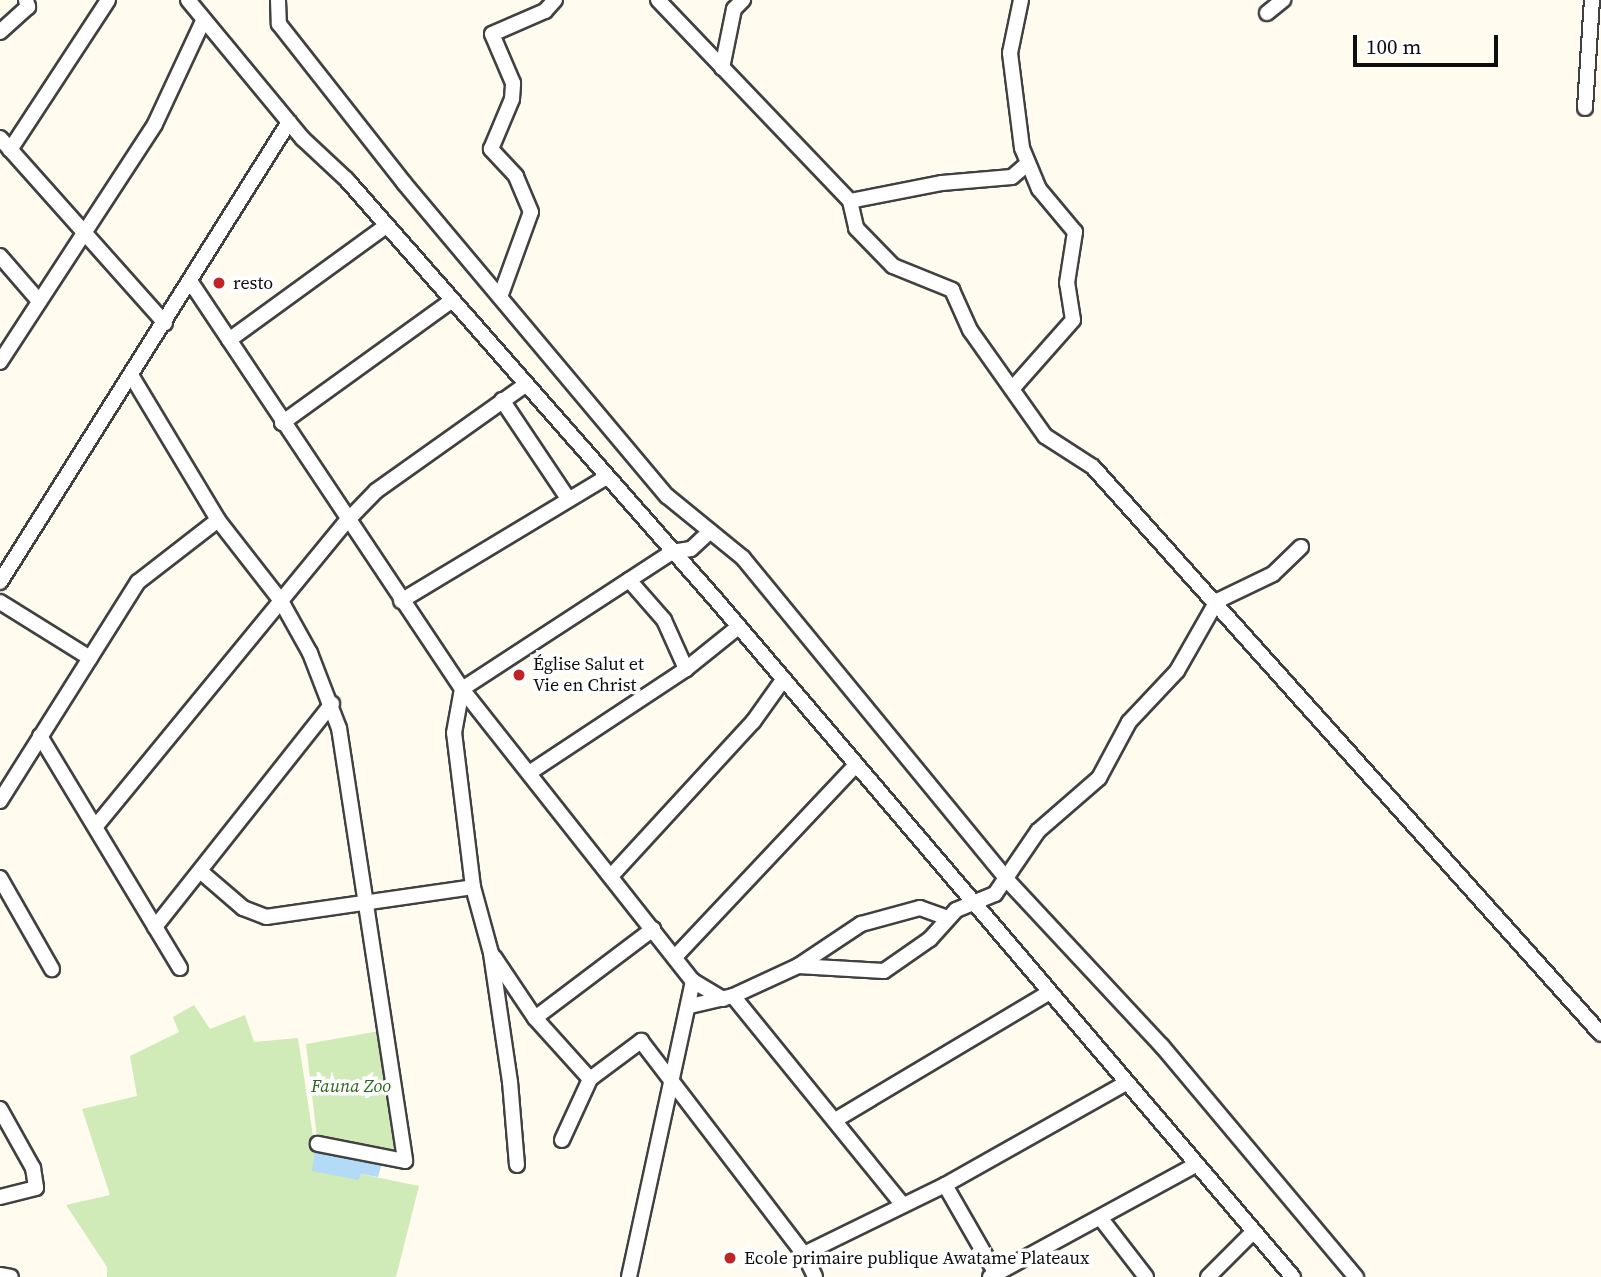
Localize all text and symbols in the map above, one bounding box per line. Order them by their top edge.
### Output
scale bar [1356,21,1501,65]
text: 100 m [1366,32,1421,61]
place label: resto [233,272,273,294]
marker: resto [211,275,227,291]
place label: Église Salut et Vie en Christ [533,654,644,696]
marker: Église Salut et Vie en Christ [511,667,527,683]
park label: Fauna Zoo [311,1075,391,1097]
place label: Ecole primaire publique Awatame Plateaux [744,1247,1089,1269]
marker: Ecole primaire publique Awatame Plateaux [722,1250,738,1266]

